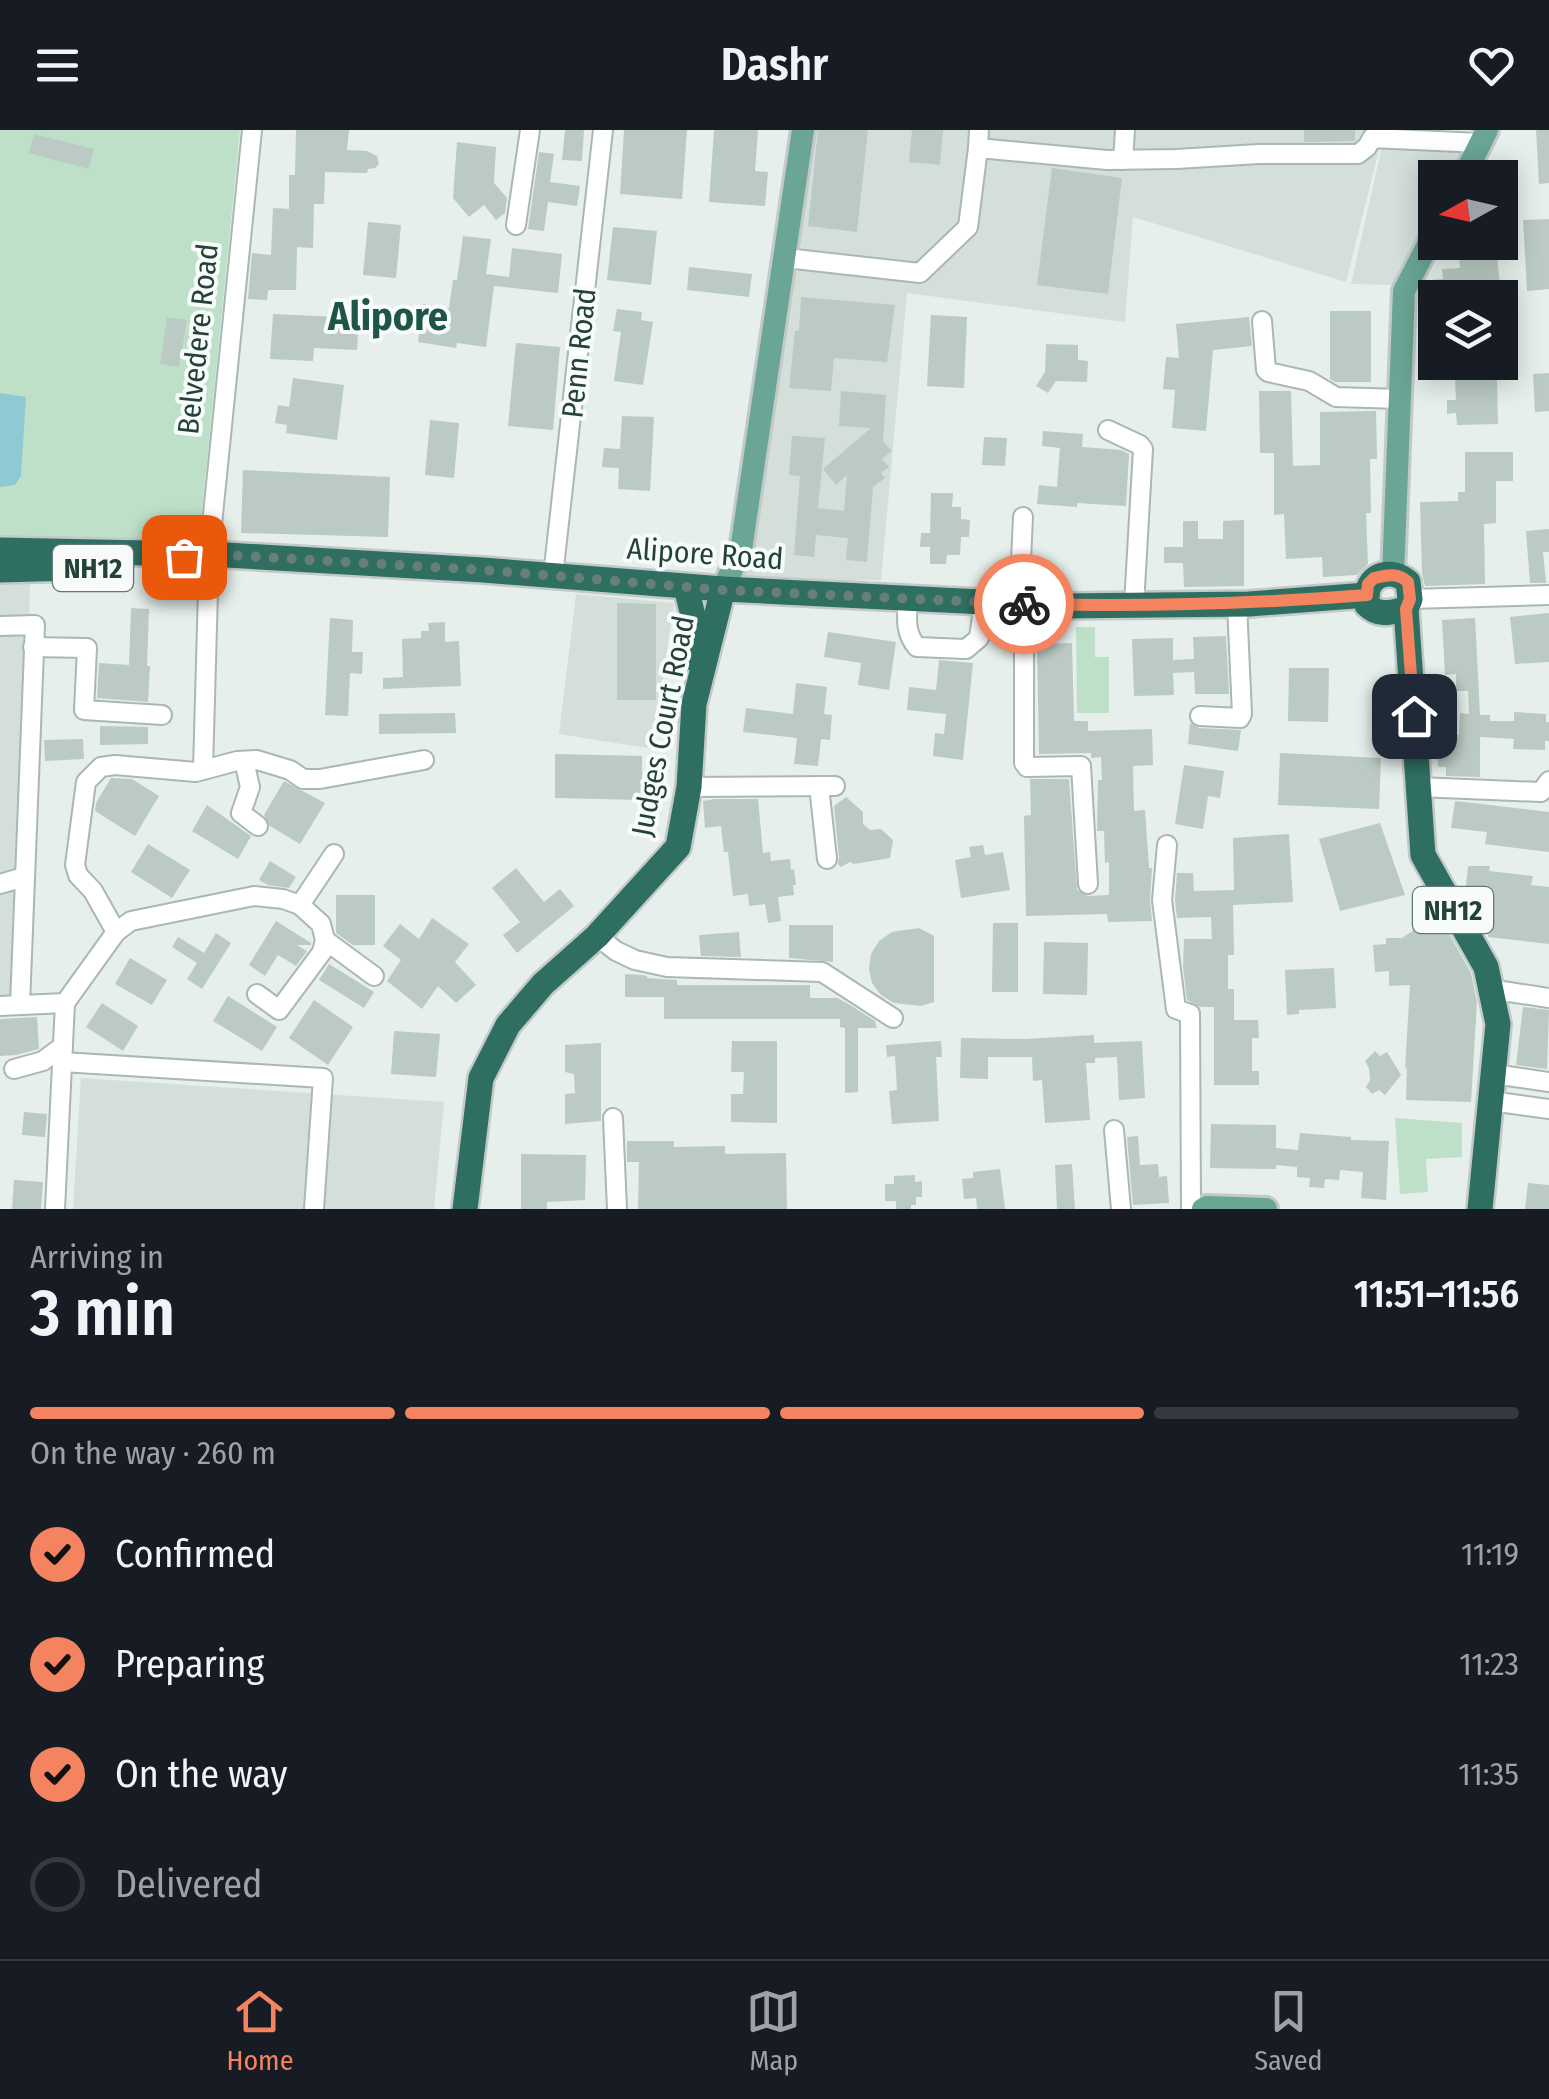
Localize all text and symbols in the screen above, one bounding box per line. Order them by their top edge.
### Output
icon: menu [30,38,85,93]
text: Dashr [721,38,828,92]
icon: heart [1464,38,1519,93]
north arrow [1418,160,1518,260]
map controls [1418,160,1518,380]
street label: Belvedere Road [170,242,226,436]
button: layers [1418,280,1518,380]
street label: Penn Road [554,286,604,420]
district label: Alipore [327,293,448,341]
pin [142,515,227,600]
icon: bag [157,530,212,585]
street label: Alipore Road [626,531,784,577]
road number: NH12 [53,545,133,591]
courier [974,554,1074,654]
icon: bike [997,577,1052,632]
street label: Judges Court Road [624,613,702,839]
pin [1372,674,1457,759]
icon: home [1387,689,1442,744]
road number: NH12 [1413,887,1493,933]
text: Arriving in [30,1238,164,1276]
text: 11:51–11:56 [1354,1271,1519,1317]
text: 3 min [30,1274,175,1352]
text: On the way · 260 m [30,1434,276,1472]
icon: check [30,1527,85,1582]
text: Confirmed [115,1531,275,1577]
text: 11:19 [1461,1535,1519,1573]
icon: check [30,1637,85,1692]
text: Preparing [115,1641,264,1687]
text: 11:23 [1459,1645,1519,1683]
icon: check [30,1747,85,1802]
text: On the way [115,1751,287,1797]
text: 11:35 [1458,1755,1519,1793]
text: Delivered [115,1861,262,1907]
tab: Home [226,1984,293,2077]
tab: Map [746,1984,801,2077]
tab: Saved [1254,1984,1323,2077]

